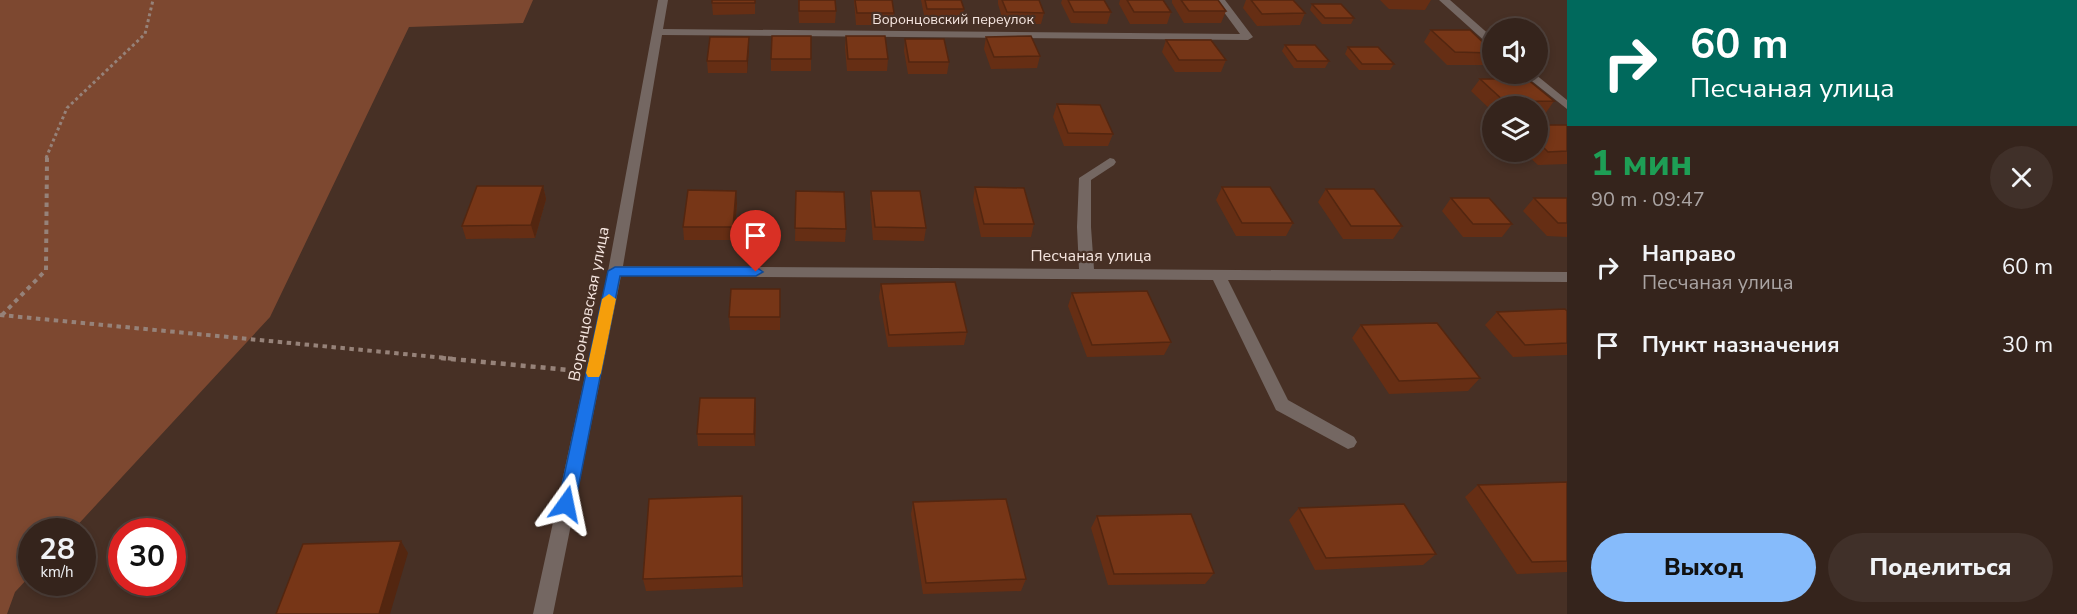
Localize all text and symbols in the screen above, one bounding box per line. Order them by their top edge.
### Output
street label: Воронцовский переулок [872,10,1034,29]
text: 60 m [1690,16,1789,73]
map controls [1482,18,1548,162]
button: sound [1482,18,1548,84]
icon: right [1591,24,1669,102]
text: Песчаная улица [1690,70,1894,107]
button: layers [1482,96,1548,162]
text: 1 мин [1591,139,1692,188]
button: close [1990,146,2053,209]
text: 90 m · 09:47 [1591,186,1705,213]
pin [730,210,781,272]
icon: arrive [739,219,772,252]
street label: Воронцовская улица [563,225,615,383]
text: Направо [1642,239,1736,269]
street label: Песчаная улица [1030,245,1152,267]
icon: right [1591,251,1624,284]
text: 60 m [2002,252,2053,282]
text: Песчаная улица [1642,269,1793,296]
icon: arrive [1591,329,1624,362]
text: Пункт назначения [1642,330,1840,360]
text: 30 m [2002,330,2053,360]
position arrow [534,472,598,536]
speed limit sign: 30 [108,518,186,596]
text: 28 [39,529,75,570]
button: Выход [1591,533,1816,602]
button: Поделиться [1828,533,2053,602]
text: km/h [40,562,74,582]

